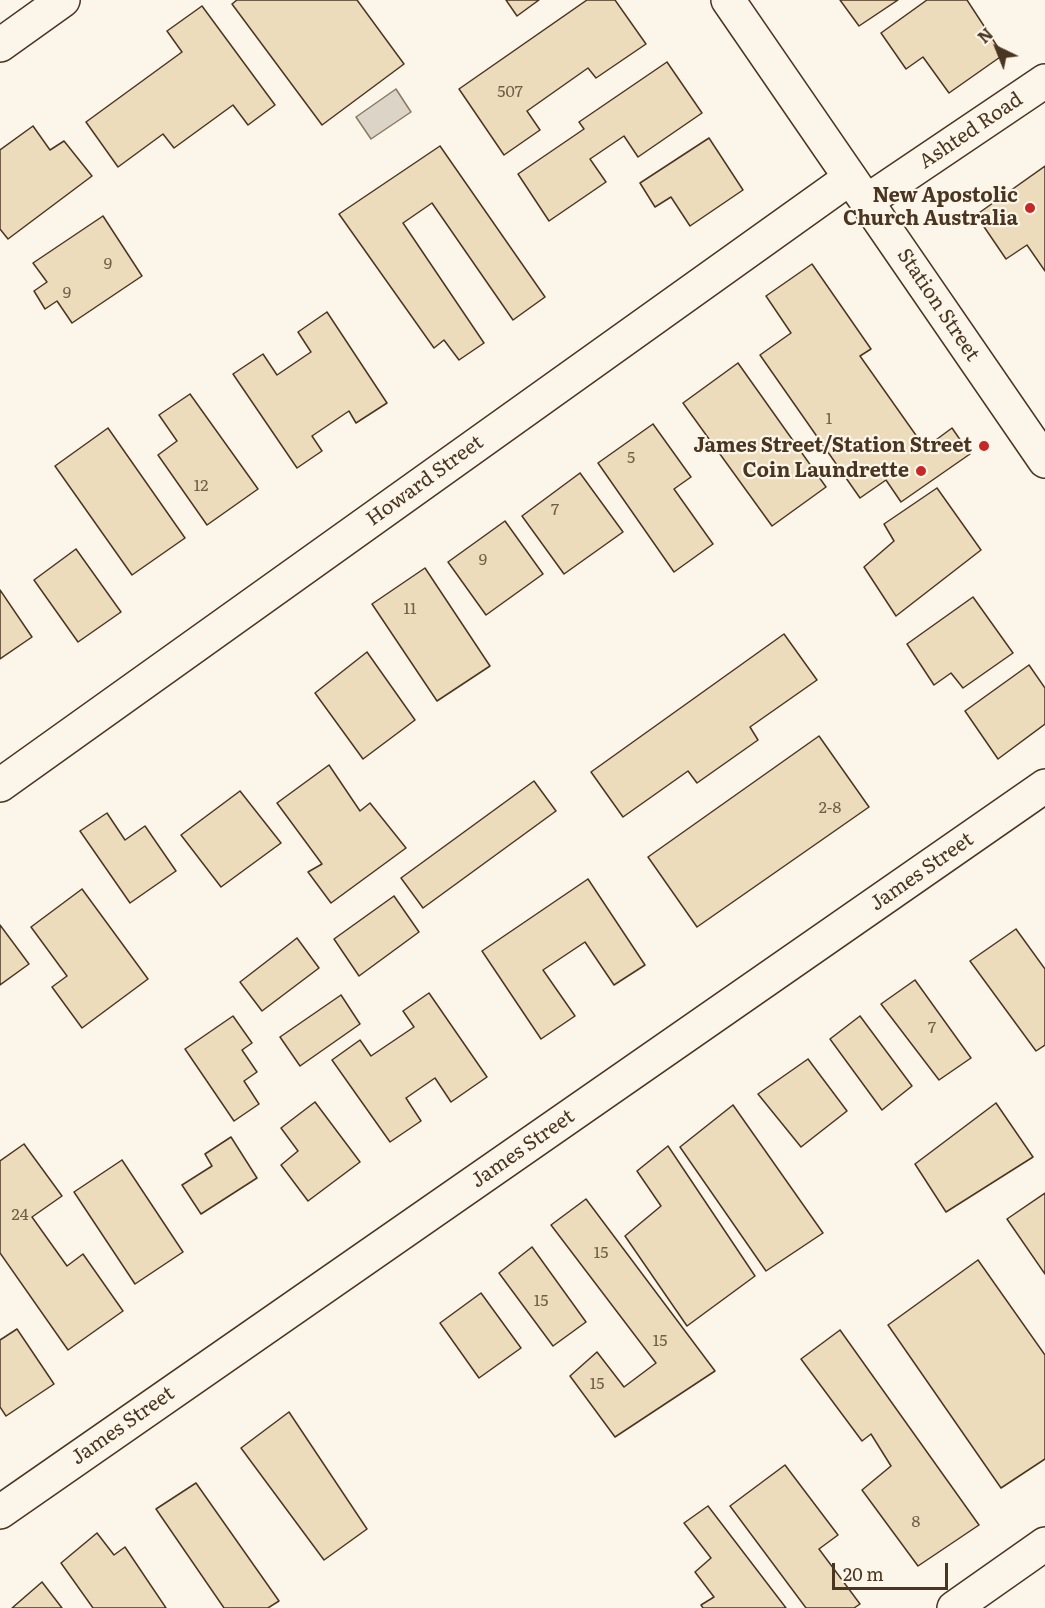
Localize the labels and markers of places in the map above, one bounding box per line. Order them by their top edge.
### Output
place label: New Apostolic Church Australia [843,184,1018,231]
marker: New Apostolic Church Australia [1023,201,1037,215]
place label: James Street/Station Street [694,434,972,458]
marker: James Street/Station Street [977,439,991,453]
place label: Coin Laundrette [743,459,909,483]
marker: Coin Laundrette [914,464,928,478]

